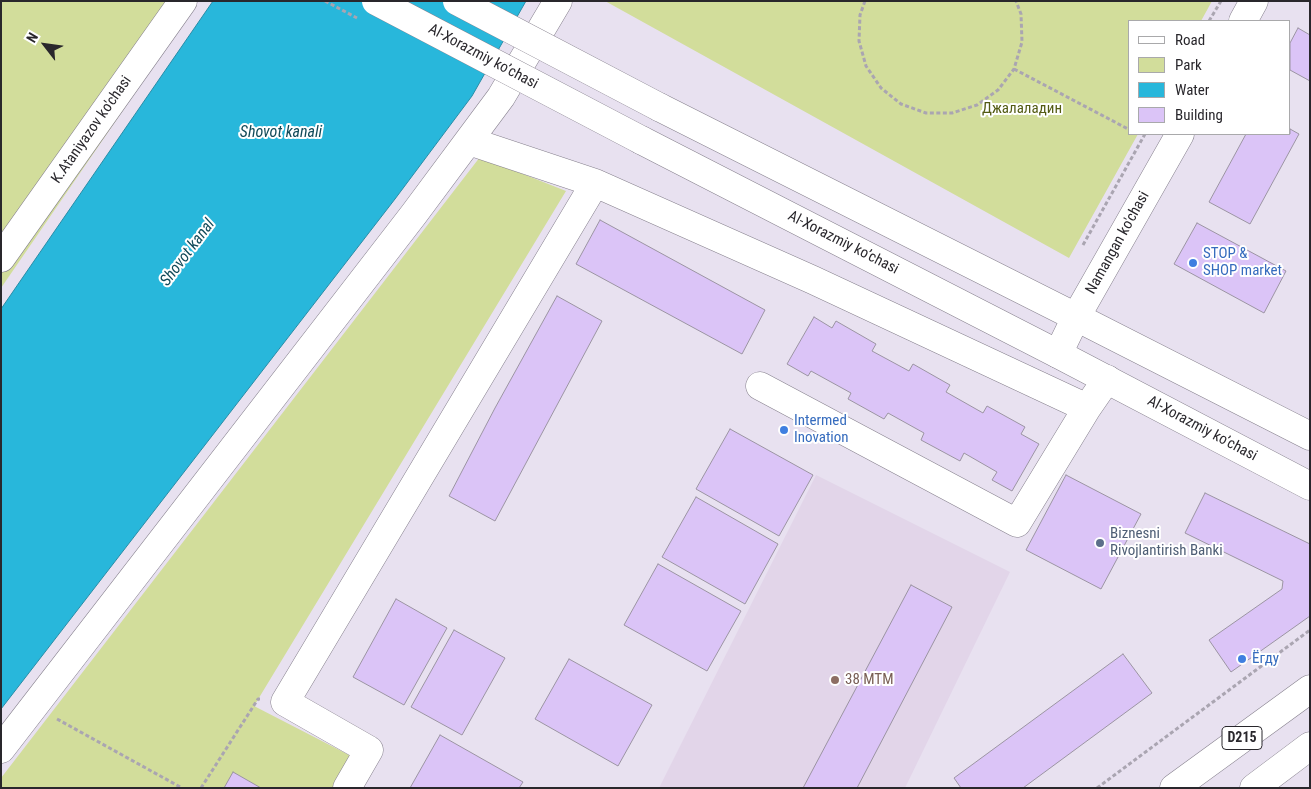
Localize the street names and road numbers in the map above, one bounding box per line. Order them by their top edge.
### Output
street label: Al-Xorazmiy ko’chasi [425,20,541,94]
street label: K.Ataniyazov ko'chasi [48,73,136,187]
street label: Namangan ko'chasi [1082,189,1154,297]
street label: Al-Xorazmiy ko’chasi [785,207,901,279]
street label: Al-Xorazmiy ko’chasi [1144,392,1260,466]
road number: D215 [1222,726,1262,750]

